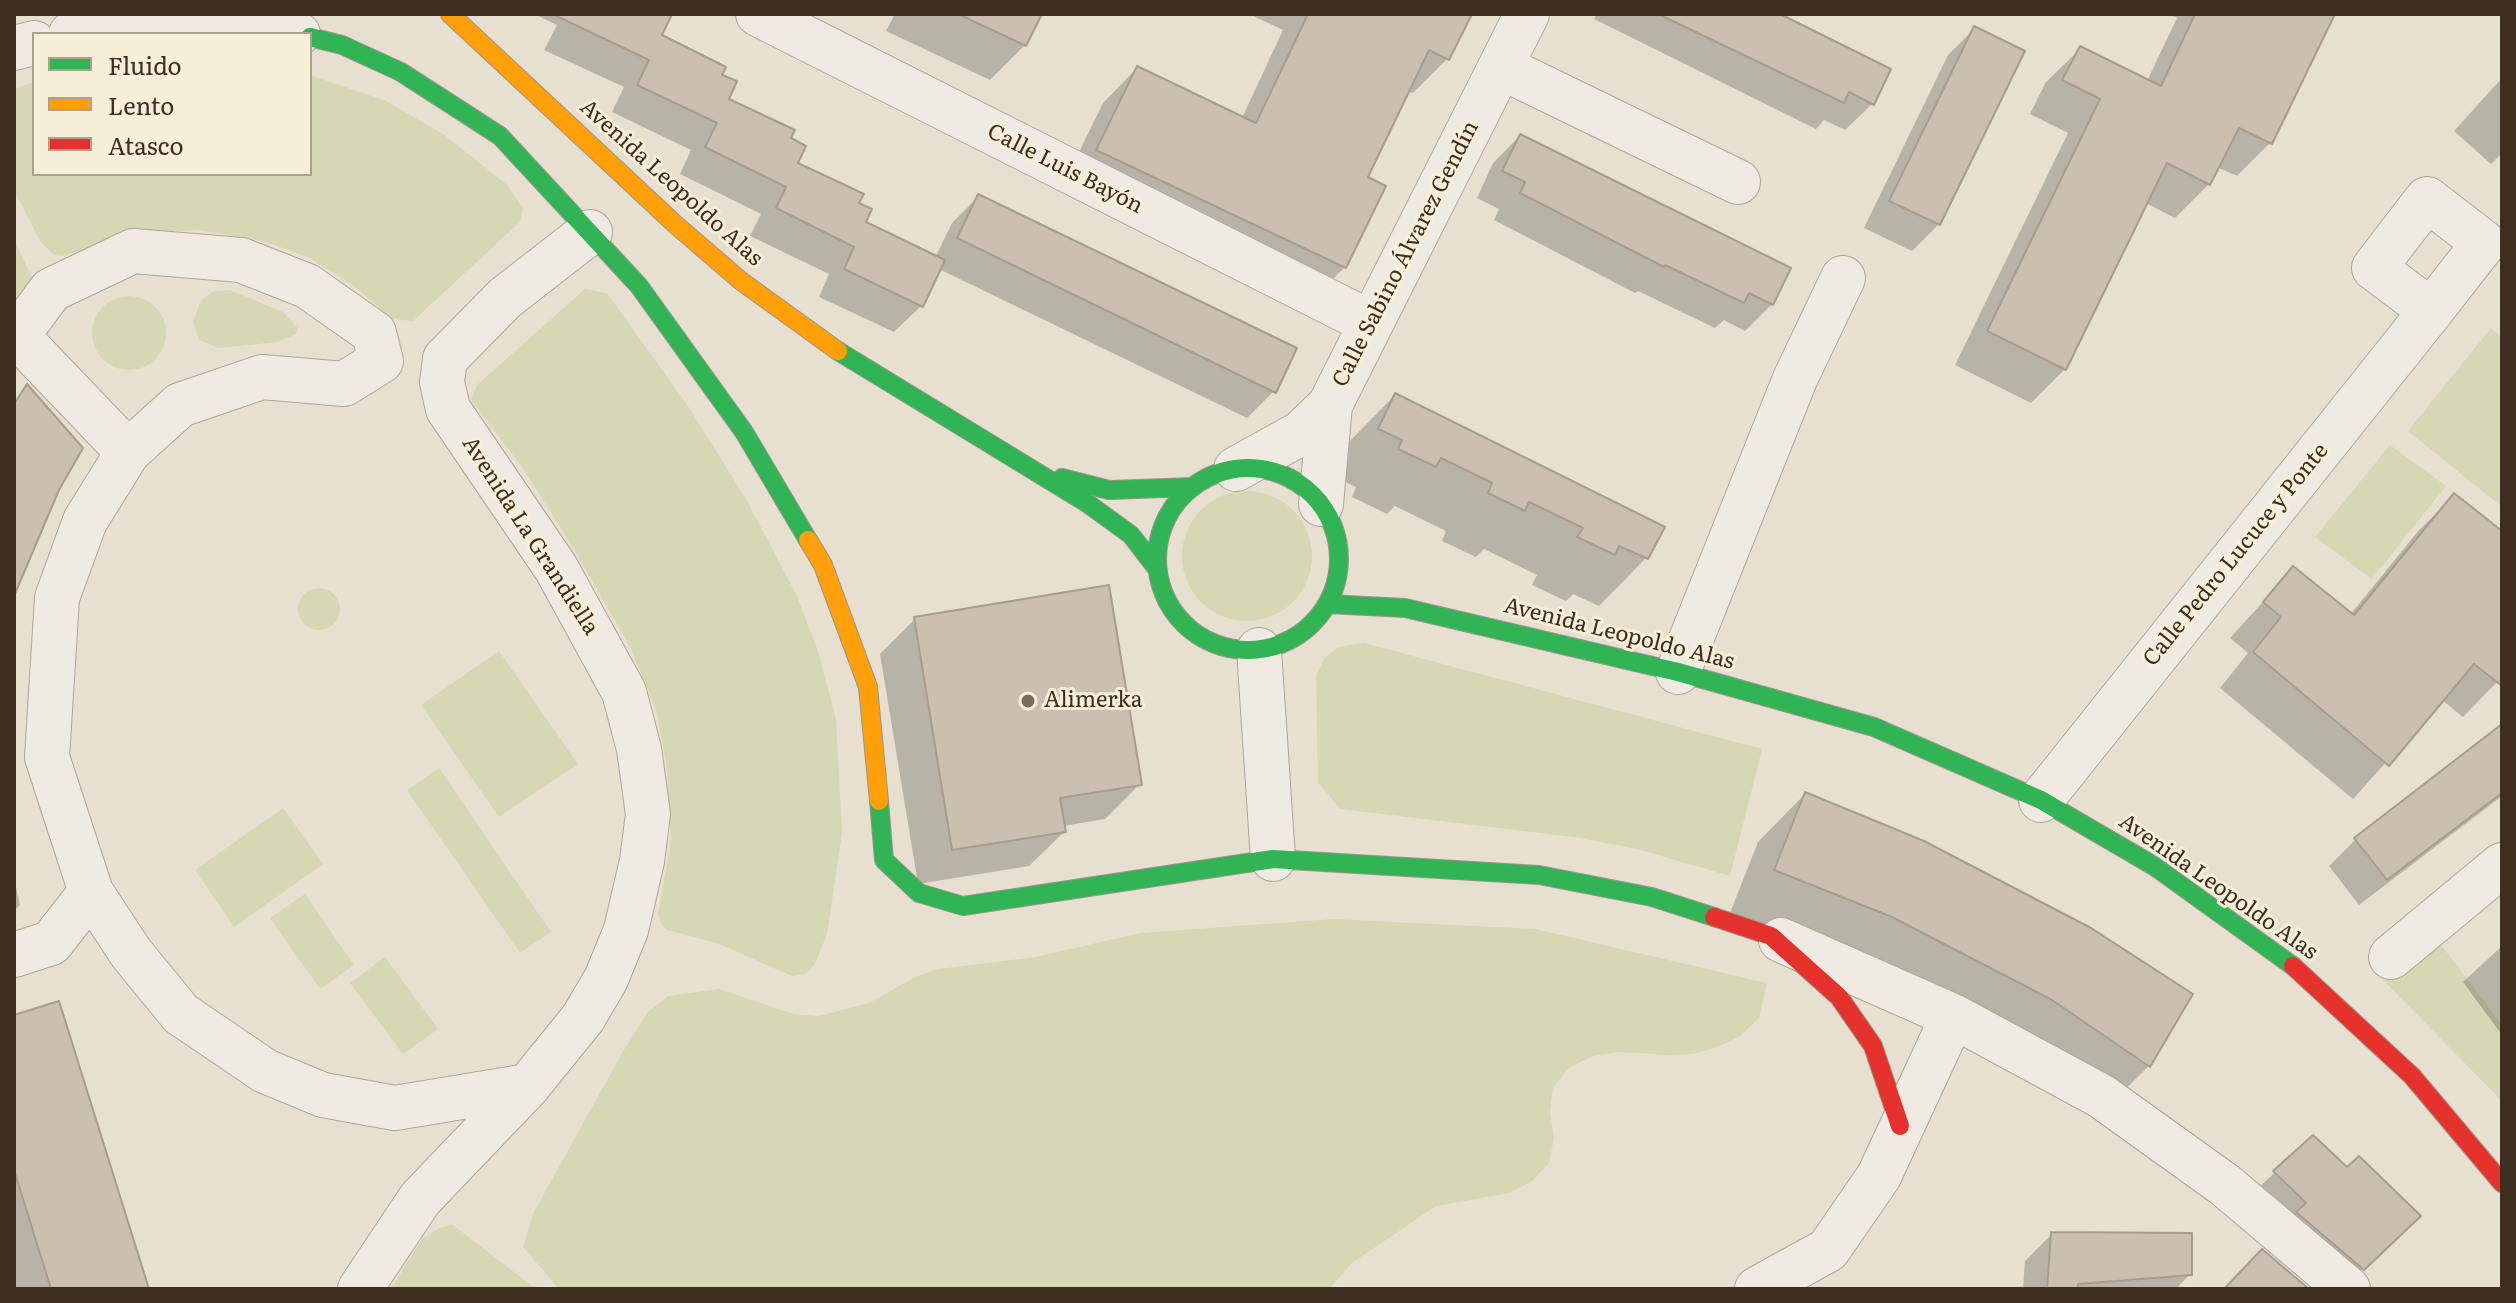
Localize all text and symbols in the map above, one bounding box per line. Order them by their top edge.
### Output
legend [32,32,312,176]
text: Fluido [108,47,182,82]
text: Lento [108,87,174,122]
street label: Avenida Leopoldo Alas [574,94,768,272]
street label: Calle Sabino Álvarez Gendín [1327,117,1485,391]
street label: Calle Luis Bayón [983,118,1147,220]
text: Atasco [108,127,183,162]
street label: Avenida La Grandiella [456,432,604,640]
street label: Calle Pedro Lucuce y Ponte [2138,438,2334,672]
street label: Avenida Leopoldo Alas [1501,593,1737,675]
place label: Alimerka [1044,688,1142,714]
marker: Alimerka [1019,692,1037,710]
street label: Avenida Leopoldo Alas [2114,808,2322,966]

